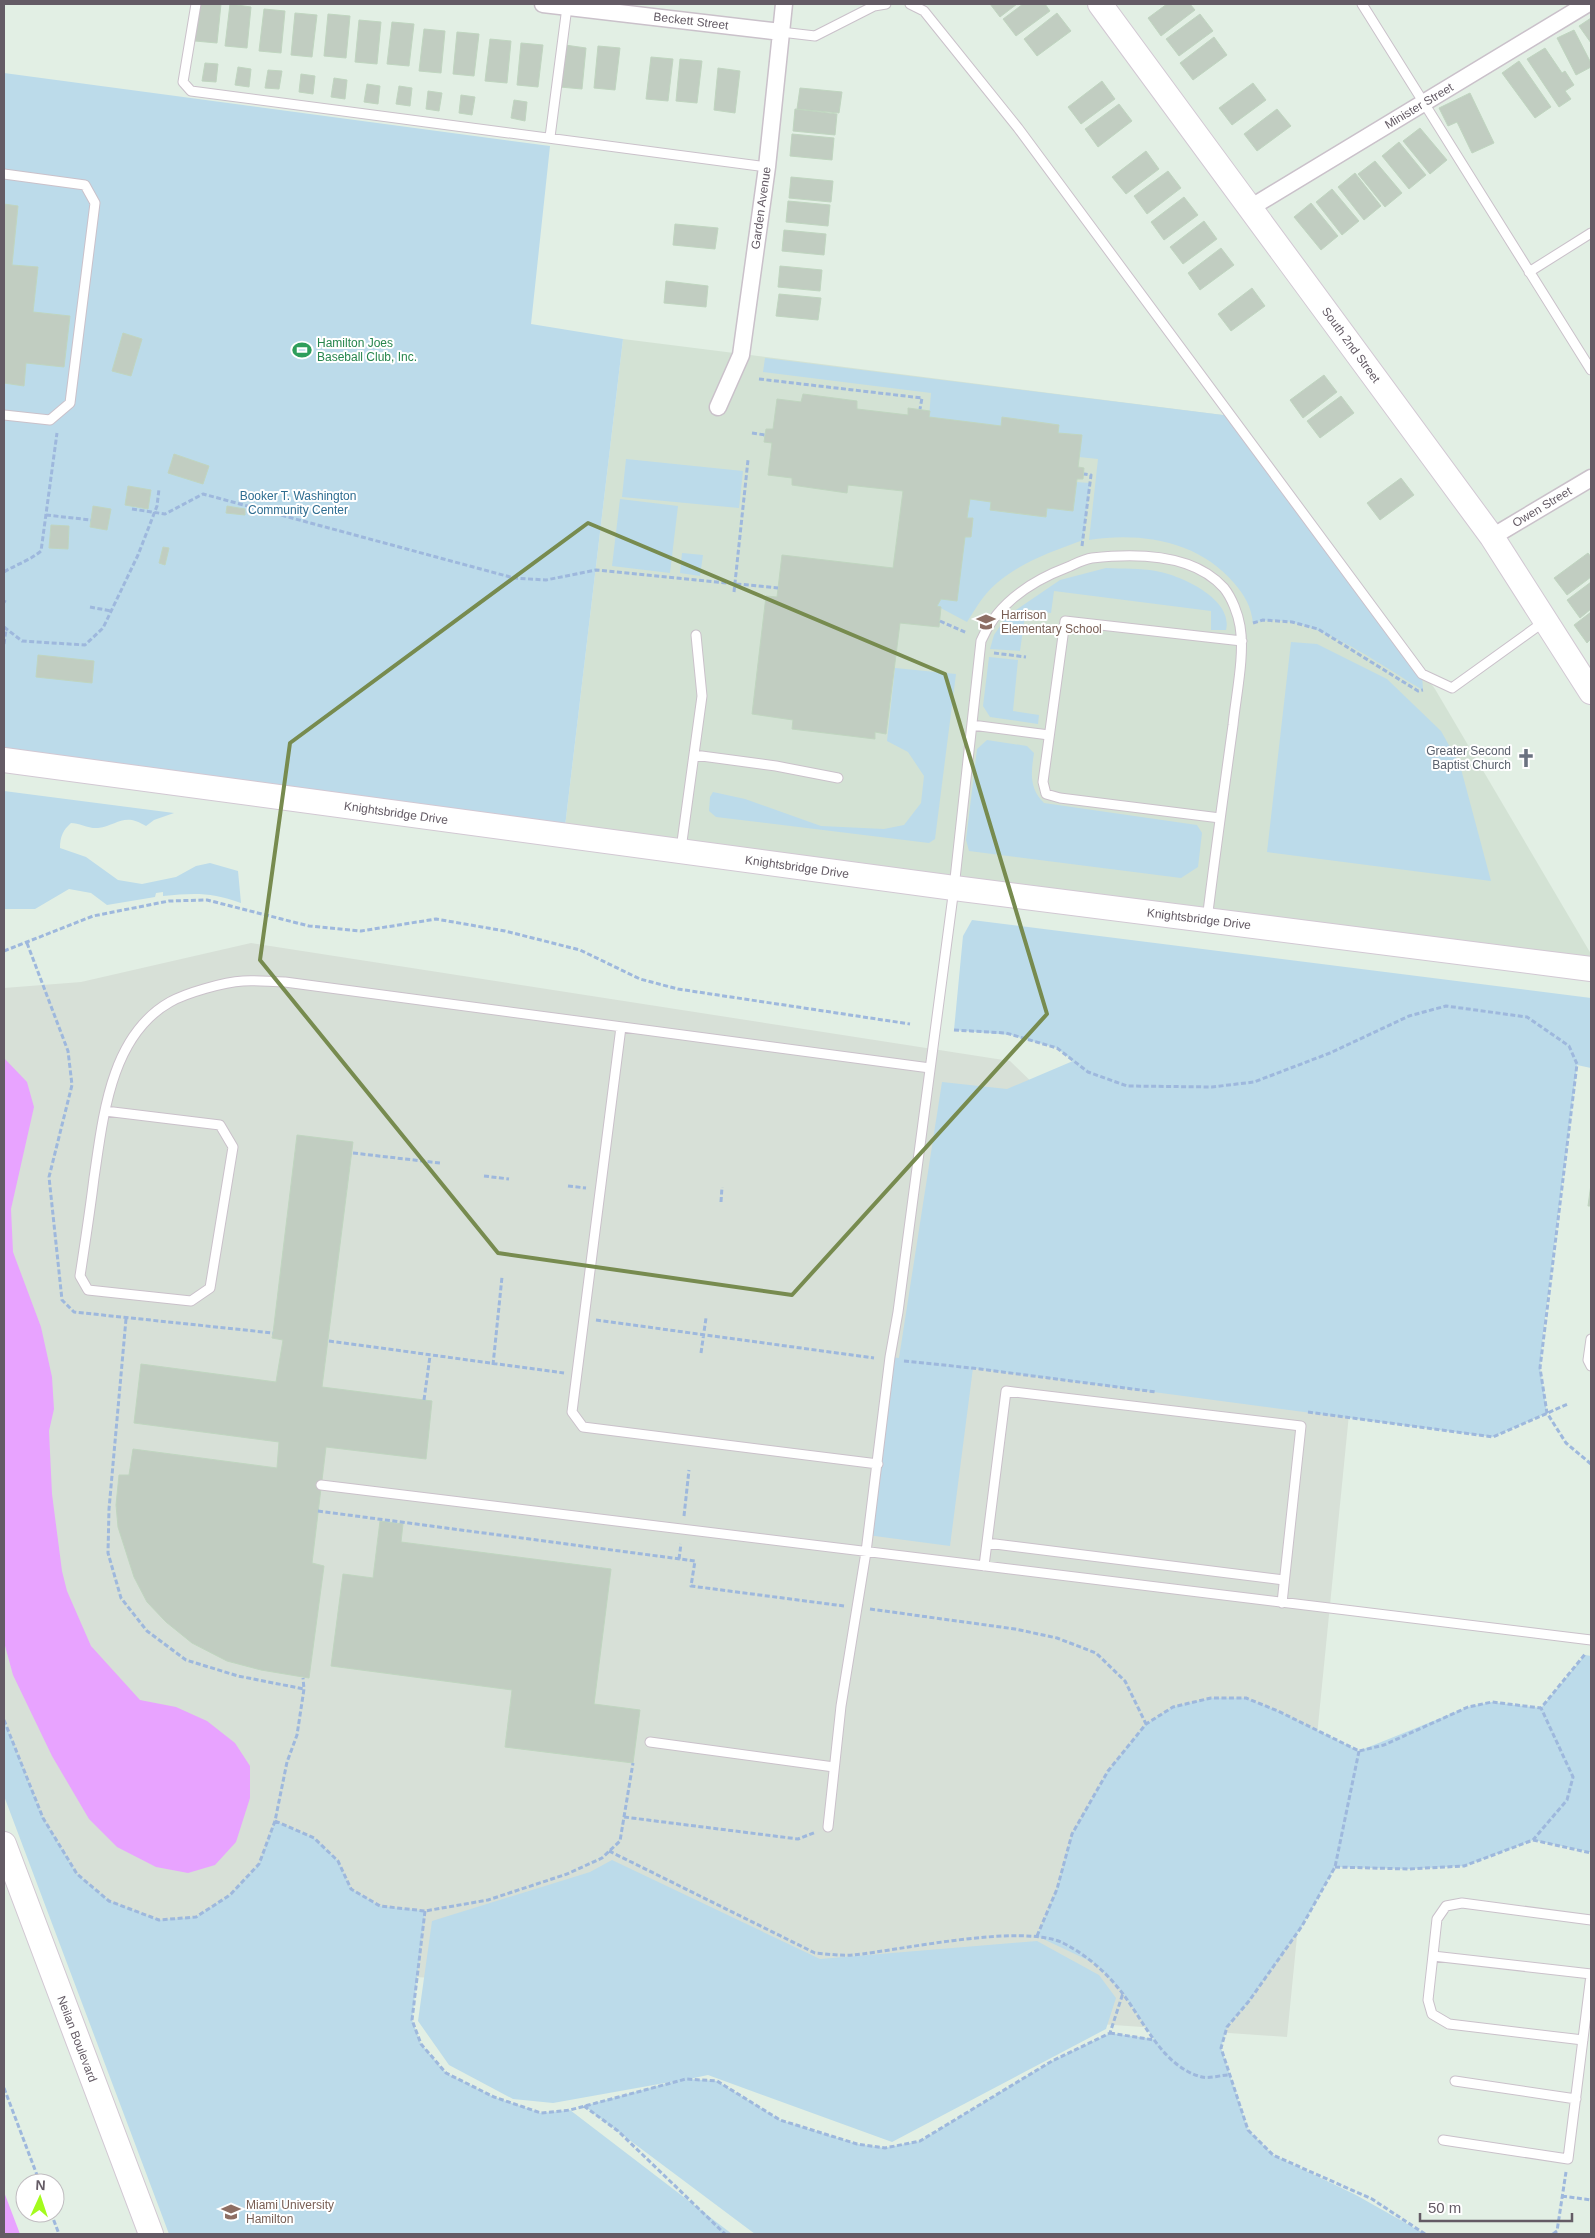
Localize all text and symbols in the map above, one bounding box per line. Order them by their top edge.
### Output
street label: Beckett Street [653,9,730,33]
street label: Minister Street [1382,80,1456,132]
street label: Garden Avenue [748,166,774,250]
street label: South 2nd Street [1319,304,1384,386]
place label: Hamilton Joes Baseball Club, Inc. [317,336,417,364]
sports icon: Hamilton Joes Baseball Club, Inc. [291,339,313,361]
street label: Owen Street [1510,483,1575,530]
park label: Booker T. Washington Community Center [240,489,356,517]
place label: Harrison Elementary School [1001,608,1102,636]
school or university icon: Harrison Elementary School [975,611,997,633]
place label: Greater Second Baptist Church [1426,744,1511,772]
church icon: Greater Second Baptist Church [1515,747,1537,769]
street label: Knightsbridge Drive [343,799,449,827]
street label: Knightsbridge Drive [744,853,850,881]
street label: Knightsbridge Drive [1146,906,1252,932]
street label: Neilan Boulevard [54,1994,100,2084]
north arrow [15,2173,65,2223]
text: N [35,2177,46,2193]
scale bar [1420,2190,1572,2222]
place label: Miami University Hamilton [246,2198,334,2226]
text: 50 m [1428,2199,1461,2216]
school or university icon: Miami University Hamilton [220,2201,242,2223]

